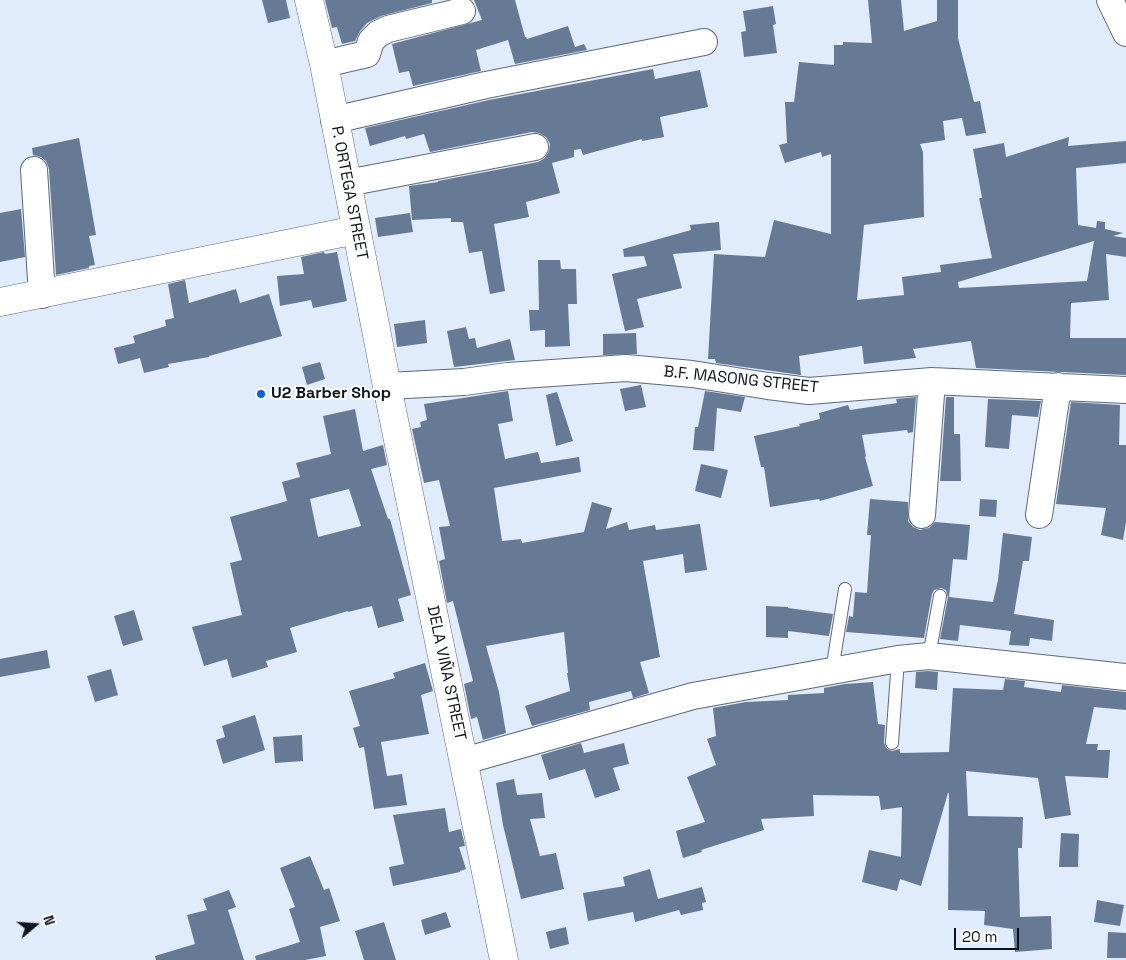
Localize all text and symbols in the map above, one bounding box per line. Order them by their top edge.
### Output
street label: P. ORTEGA STREET [327,124,371,262]
street label: B.F. MASONG STREET [662,362,820,398]
place label: U2 Barber Shop [271,384,391,404]
marker: U2 Barber Shop [255,388,267,400]
street label: DELA VIÑA STREET [422,604,470,742]
north arrow [10,900,60,950]
text: N [39,913,59,928]
scale bar [956,918,1021,950]
text: 20 m [962,927,997,946]

